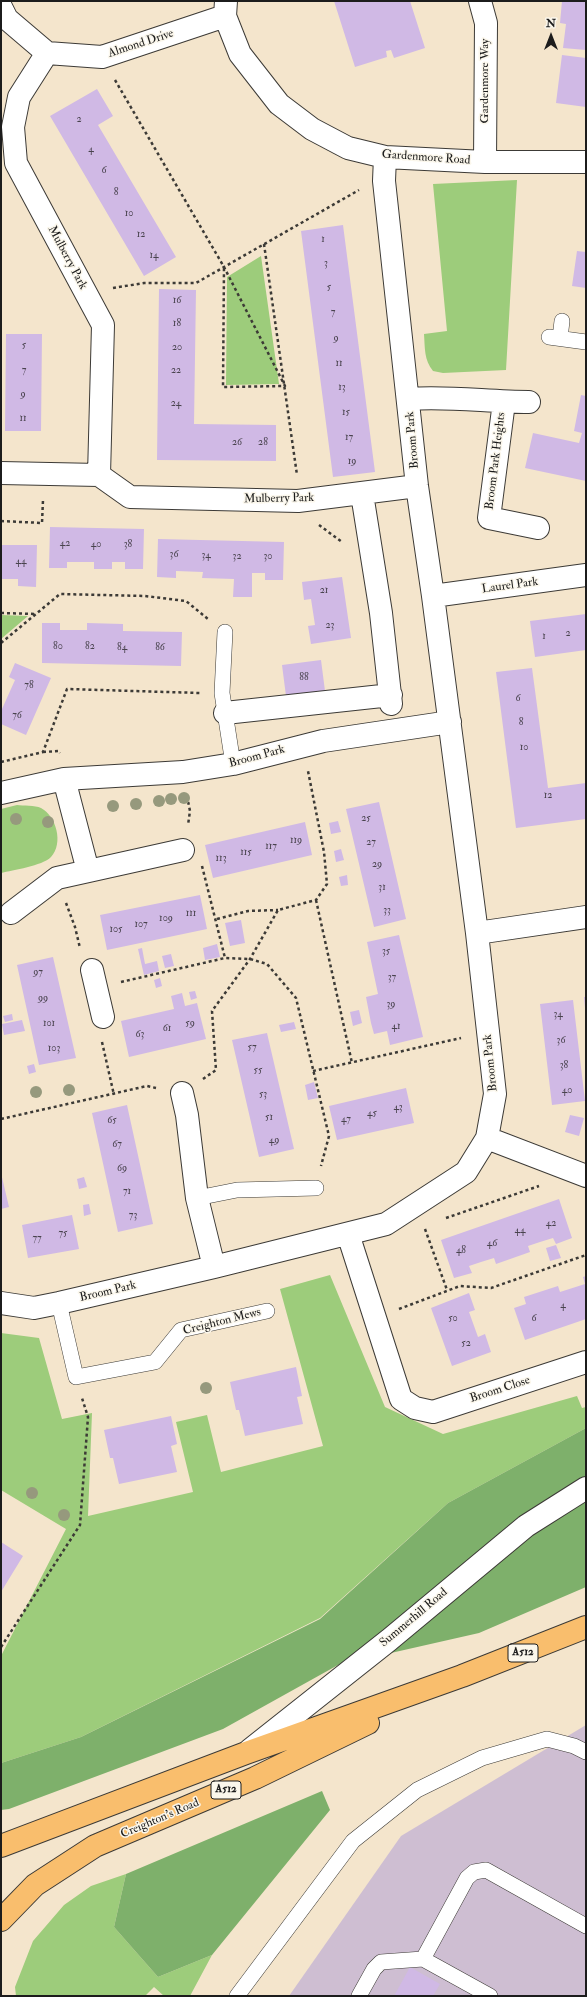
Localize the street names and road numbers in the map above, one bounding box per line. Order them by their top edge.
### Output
street label: Almond Drive [107,27,175,61]
street label: Gardenmore Way [478,39,492,123]
street label: Gardenmore Road [381,148,471,168]
street label: Mulberry Park [44,224,90,292]
street label: Broom Park [403,411,423,469]
street label: Broom Park Heights [483,411,509,511]
street label: Mulberry Park [244,491,314,507]
street label: Laurel Park [481,575,539,597]
street label: Broom Park [227,743,287,771]
street label: Broom Park [481,1034,501,1092]
street label: Broom Park [78,1279,138,1305]
street label: Creighton Mews [182,1305,262,1339]
street label: Broom Close [468,1374,532,1406]
street label: Summerhill Road [377,1585,451,1651]
road number: A512 [508,1644,538,1662]
road number: A512 [211,1781,241,1799]
street label: Creighton's Road [119,1796,201,1842]

